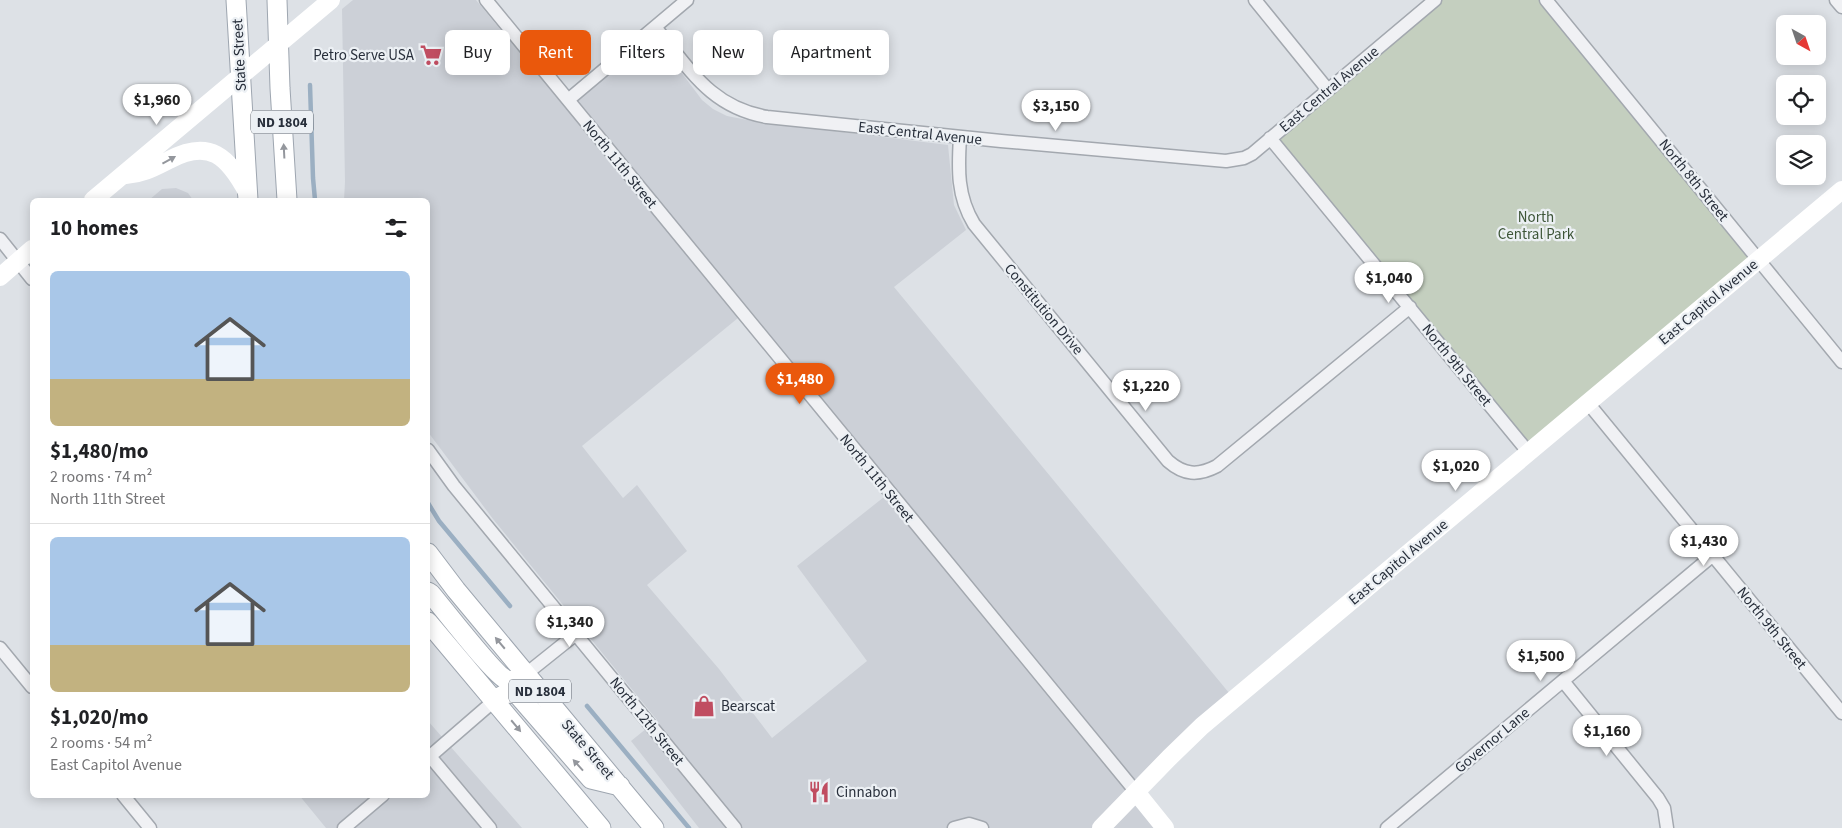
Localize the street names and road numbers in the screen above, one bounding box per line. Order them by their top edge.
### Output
street label: State Street [227,18,252,92]
street label: East Central Avenue [1275,41,1384,137]
road number: ND 1804 [251,110,313,134]
street label: North 11th Street [577,116,662,213]
street label: East Central Avenue [857,117,983,150]
street label: North 8th Street [1654,135,1733,226]
street label: East Capitol Avenue [1654,255,1762,350]
street label: Constitution Drive [999,259,1088,360]
street label: North 9th Street [1417,320,1496,411]
street label: North 11th Street [834,430,919,527]
street label: East Capitol Avenue [1344,515,1452,610]
street label: North 9th Street [1732,583,1811,674]
street label: North 12th Street [604,673,689,770]
road number: ND 1804 [509,679,571,702]
street label: Governor Lane [1450,703,1534,778]
street label: State Street [556,715,619,784]

